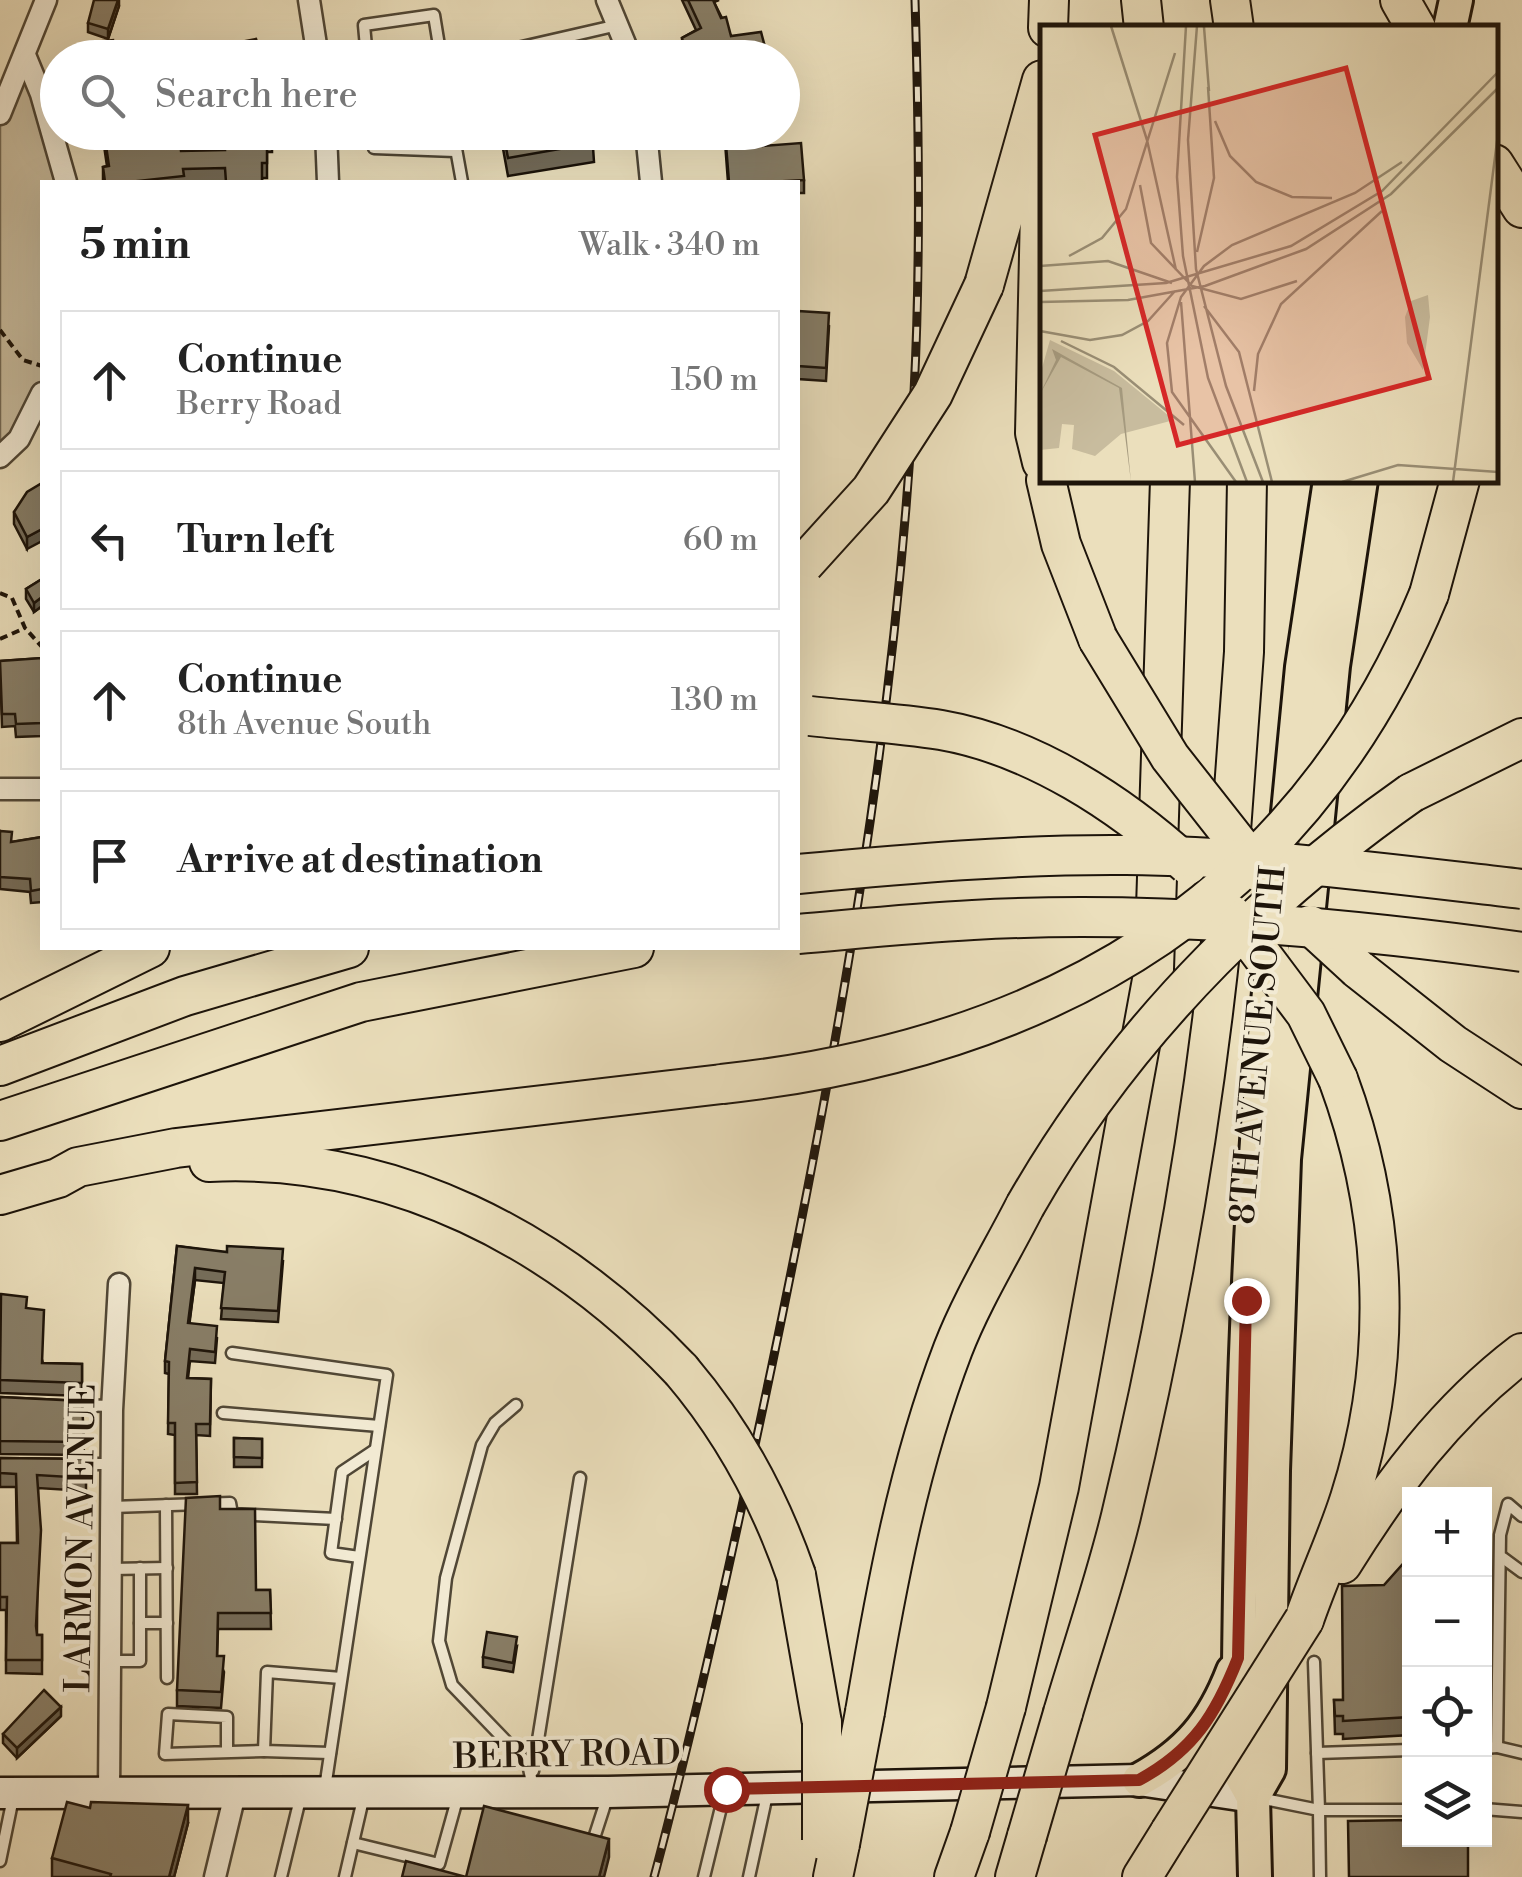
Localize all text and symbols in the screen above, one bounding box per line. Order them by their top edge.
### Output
inset map [1040,25,1497,482]
search box [40,40,800,150]
icon: search [75,68,130,123]
text: Search here [155,72,358,119]
text: 5 min [80,219,190,272]
text: Walk · 340 m [579,225,760,265]
text: Continue [177,337,342,384]
icon: ahead [82,353,137,408]
text: 150 m [671,360,758,400]
text: Berry Road [177,384,341,424]
icon: left [82,513,137,568]
text: Turn left [177,517,334,564]
text: 60 m [683,520,758,560]
text: Continue [177,657,342,704]
icon: ahead [82,673,137,728]
text: 130 m [671,680,758,720]
text: 8th Avenue South [177,704,431,744]
icon: arrive [82,833,137,888]
text: Arrive at destination [177,837,543,884]
street label: 8TH AVENUE SOUTH [1221,864,1296,1226]
route end [1224,1278,1270,1324]
street label: LARMON AVENUE [57,1383,106,1693]
map controls [1402,1487,1492,1847]
button: + [1402,1487,1492,1577]
button: − [1402,1577,1492,1667]
button: locate [1402,1667,1492,1757]
street label: BERRY ROAD [452,1732,681,1779]
button: layers [1402,1757,1492,1847]
route start [704,1767,750,1813]

